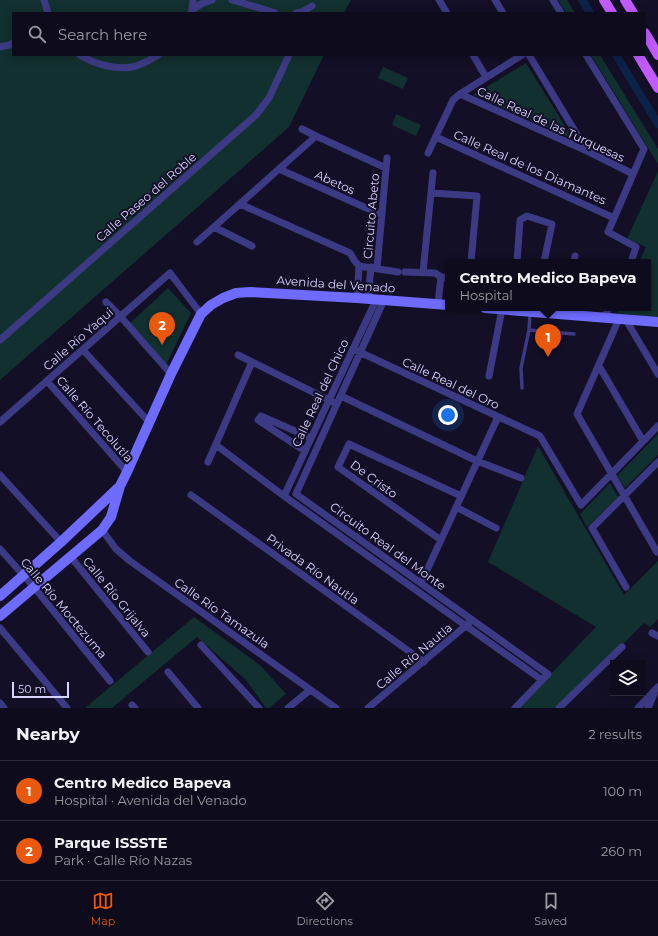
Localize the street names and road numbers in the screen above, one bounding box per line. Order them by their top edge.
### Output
street label: Calle Real de las Turquesas [475,83,627,165]
street label: Calle Real de los Diamantes [451,126,609,208]
street label: Calle Paseo del Roble [93,149,199,245]
street label: Abetos [313,167,357,197]
street label: Circuito Abeto [360,173,382,259]
street label: Avenida del Venado [276,272,396,296]
street label: Calle Río Yaqui [40,304,116,374]
street label: Calle Real del Chico [288,337,352,449]
street label: Calle Real del Oro [400,354,502,412]
street label: Calle Río Tecolutla [54,373,136,465]
street label: De Cristo [347,457,401,501]
street label: Circuito Real del Monte [327,499,449,593]
street label: Privada Río Nautla [264,530,362,608]
street label: Calle Río Grijalva [80,554,154,640]
street label: Calle Río Moctezuma [18,555,110,661]
street label: Calle Río Tamazula [171,574,273,652]
street label: Calle Río Nautla [373,620,455,692]

